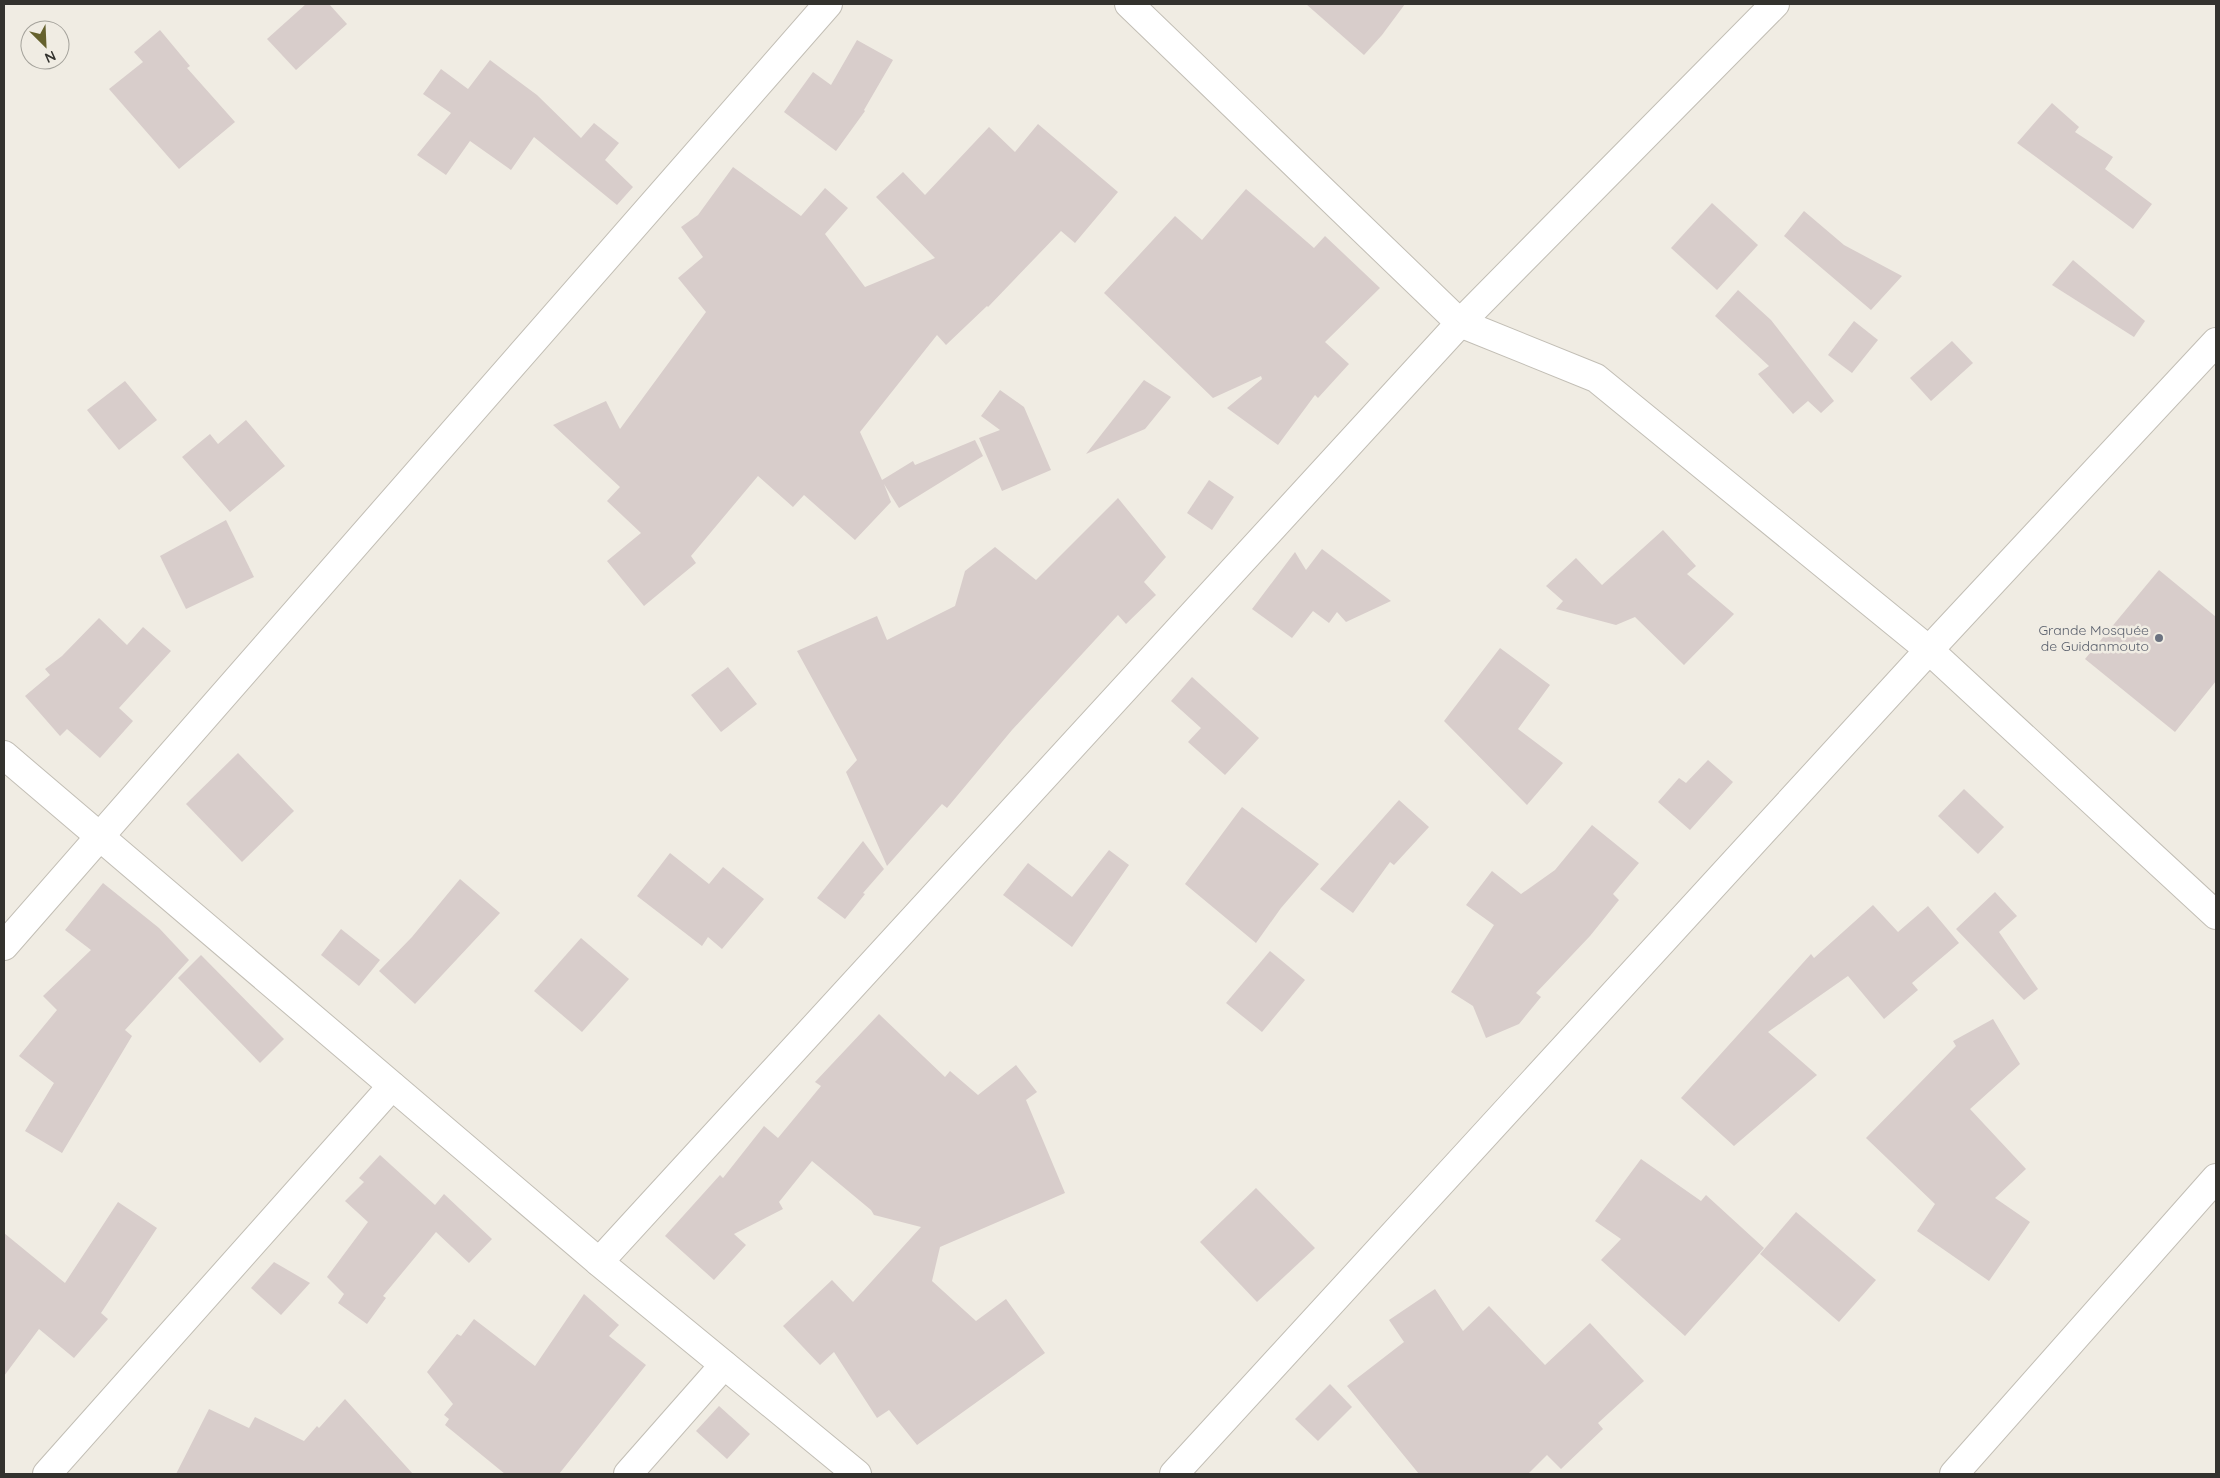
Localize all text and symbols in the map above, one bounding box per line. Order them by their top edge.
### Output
north arrow [20,20,70,70]
text: N [42,47,59,67]
place label: Grande Mosquée de Guidanmouto [2038,621,2149,655]
marker: Grande Mosquée de Guidanmouto [2153,632,2165,644]

